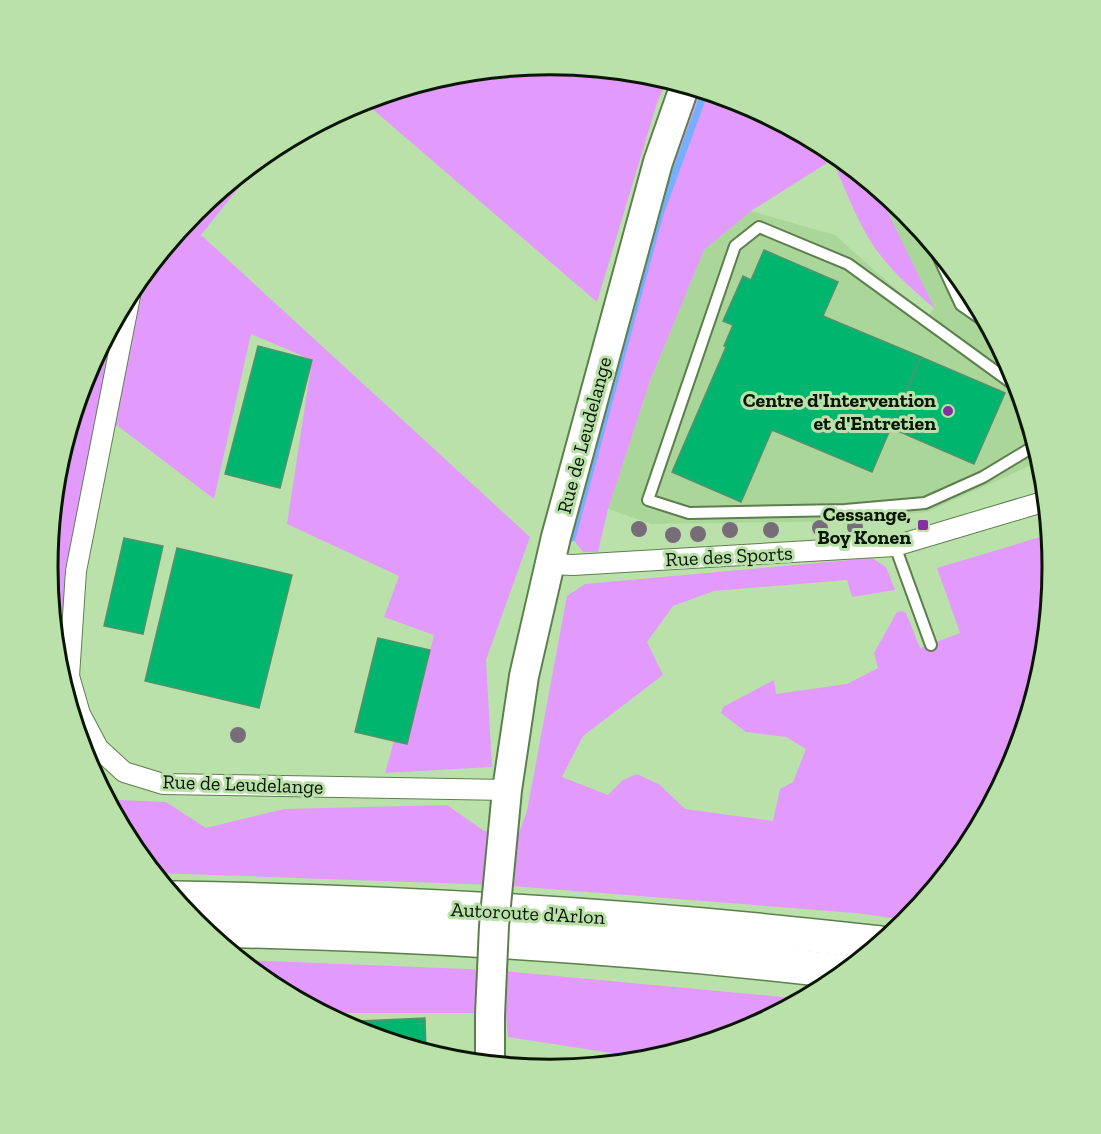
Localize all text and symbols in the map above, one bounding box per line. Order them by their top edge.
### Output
street label: Rue de Leudelange [552,354,616,516]
place label: Centre d'Intervention et d'Entretien [743,388,936,435]
marker: Centre d'Intervention et d'Entretien [941,404,955,418]
place label: Cessange, Boy Konen [817,502,911,549]
marker: Cessange, Boy Konen [916,518,930,532]
street label: Rue des Sports [665,541,793,571]
street label: Rue de Leudelange [162,769,324,799]
street label: Autoroute d'Arlon [450,897,606,929]

